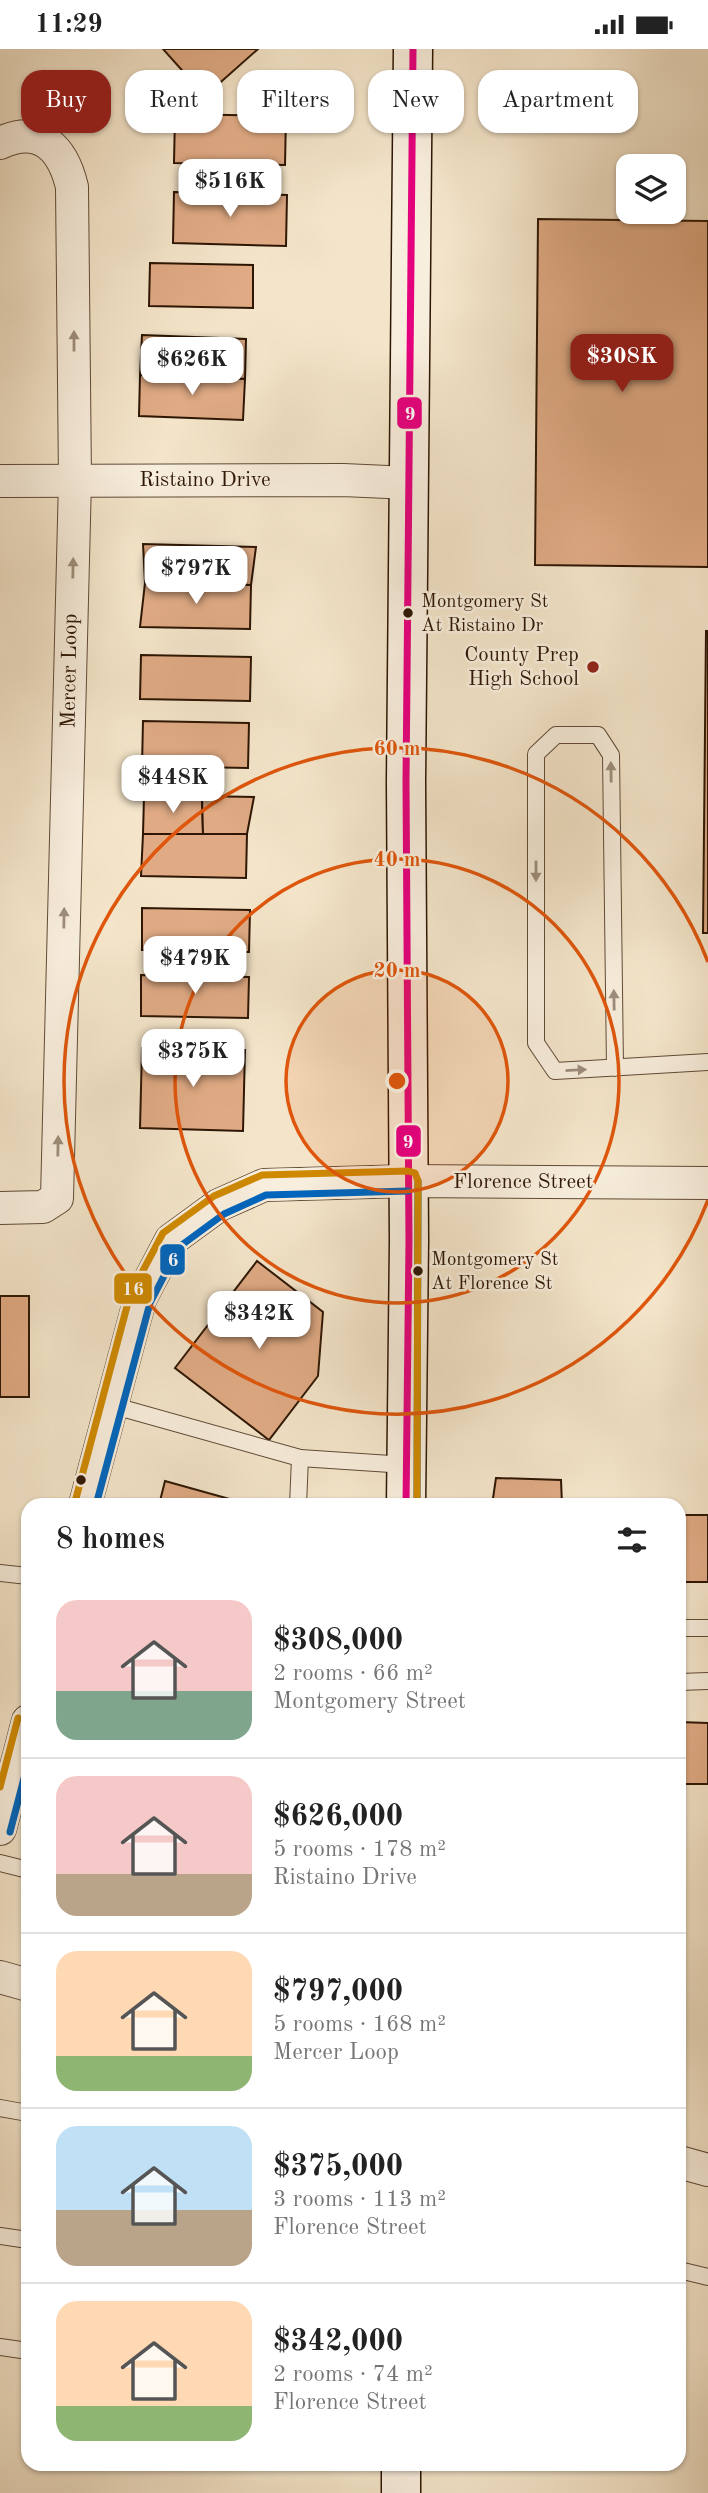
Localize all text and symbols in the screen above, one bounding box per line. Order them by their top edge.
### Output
text: 11:29 [35,12,103,38]
chip: Buy [21,70,111,133]
chip: Rent [125,70,223,133]
chip: Filters [237,70,354,133]
chip: New [368,70,464,133]
chip: Apartment [478,70,638,133]
map controls [616,154,686,224]
button: layers [616,154,686,224]
pin: $516K [181,159,279,219]
text: $516K [194,170,266,193]
one-way arrow [68,330,79,352]
pin: $308K [573,335,671,394]
pin: $626K [143,337,241,397]
text: $308K [586,345,658,368]
text: $626K [156,348,228,371]
line badge: 9 [396,396,423,430]
text: 9 [404,406,416,425]
street label: Ristaino Drive [139,470,271,491]
pin: $797K [147,547,245,606]
one-way arrow [67,557,78,579]
text: $797K [160,557,232,580]
place label: Montgomery St At Ristaino Dr [421,593,548,636]
marker: Montgomery St At Ristaino Dr [401,606,415,620]
street label: Mercer Loop [58,613,82,729]
place label: County Prep High School [464,645,579,690]
marker: County Prep High School [585,659,601,675]
text: 60 m [373,739,421,760]
pin: $448K [124,755,222,815]
one-way arrow [605,761,617,783]
text: $448K [137,766,209,789]
text: 40 m [373,850,421,871]
one-way arrow [530,860,542,882]
one-way arrow [58,907,70,929]
pin: $479K [146,937,244,996]
text: $479K [159,947,231,970]
text: 20 m [373,961,421,982]
one-way arrow [608,989,620,1011]
pin: $375K [144,1030,242,1089]
text: $375K [157,1040,229,1063]
one-way arrow [566,1065,588,1076]
centre of rings [385,1069,409,1093]
line badge: 9 [395,1124,422,1158]
one-way arrow [52,1134,64,1156]
text: 9 [402,1134,414,1153]
street label: Florence Street [453,1172,593,1193]
line badge: 6 [159,1243,186,1276]
place label: Montgomery St At Florence St [431,1251,558,1294]
text: 6 [167,1252,179,1271]
marker: Montgomery St At Florence St [411,1264,425,1278]
line badge: 16 [113,1272,153,1305]
text: 16 [122,1281,144,1300]
pin: $342K [210,1291,308,1351]
text: $342K [223,1302,295,1325]
unlabelled marker [74,1473,88,1487]
icon: filters [613,1521,651,1559]
text: 8 homes [56,1525,165,1555]
text: $308,000 [273,1626,403,1656]
icon: home [112,1628,196,1712]
text: 2 rooms · 66 m² [273,1662,433,1685]
text: Montgomery Street [273,1690,466,1713]
text: $626,000 [273,1802,403,1832]
icon: home [112,1804,196,1888]
text: 5 rooms · 178 m² [273,1838,446,1861]
text: Ristaino Drive [273,1866,417,1889]
text: $797,000 [273,1977,403,2007]
icon: home [112,1979,196,2063]
text: 5 rooms · 168 m² [273,2013,446,2036]
text: Mercer Loop [273,2041,399,2064]
text: $375,000 [273,2152,403,2182]
icon: home [112,2154,196,2238]
text: 3 rooms · 113 m² [273,2188,446,2211]
text: Florence Street [273,2216,427,2239]
text: $342,000 [273,2327,403,2357]
icon: home [112,2329,196,2413]
text: 2 rooms · 74 m² [273,2363,433,2386]
text: Florence Street [273,2391,427,2414]

